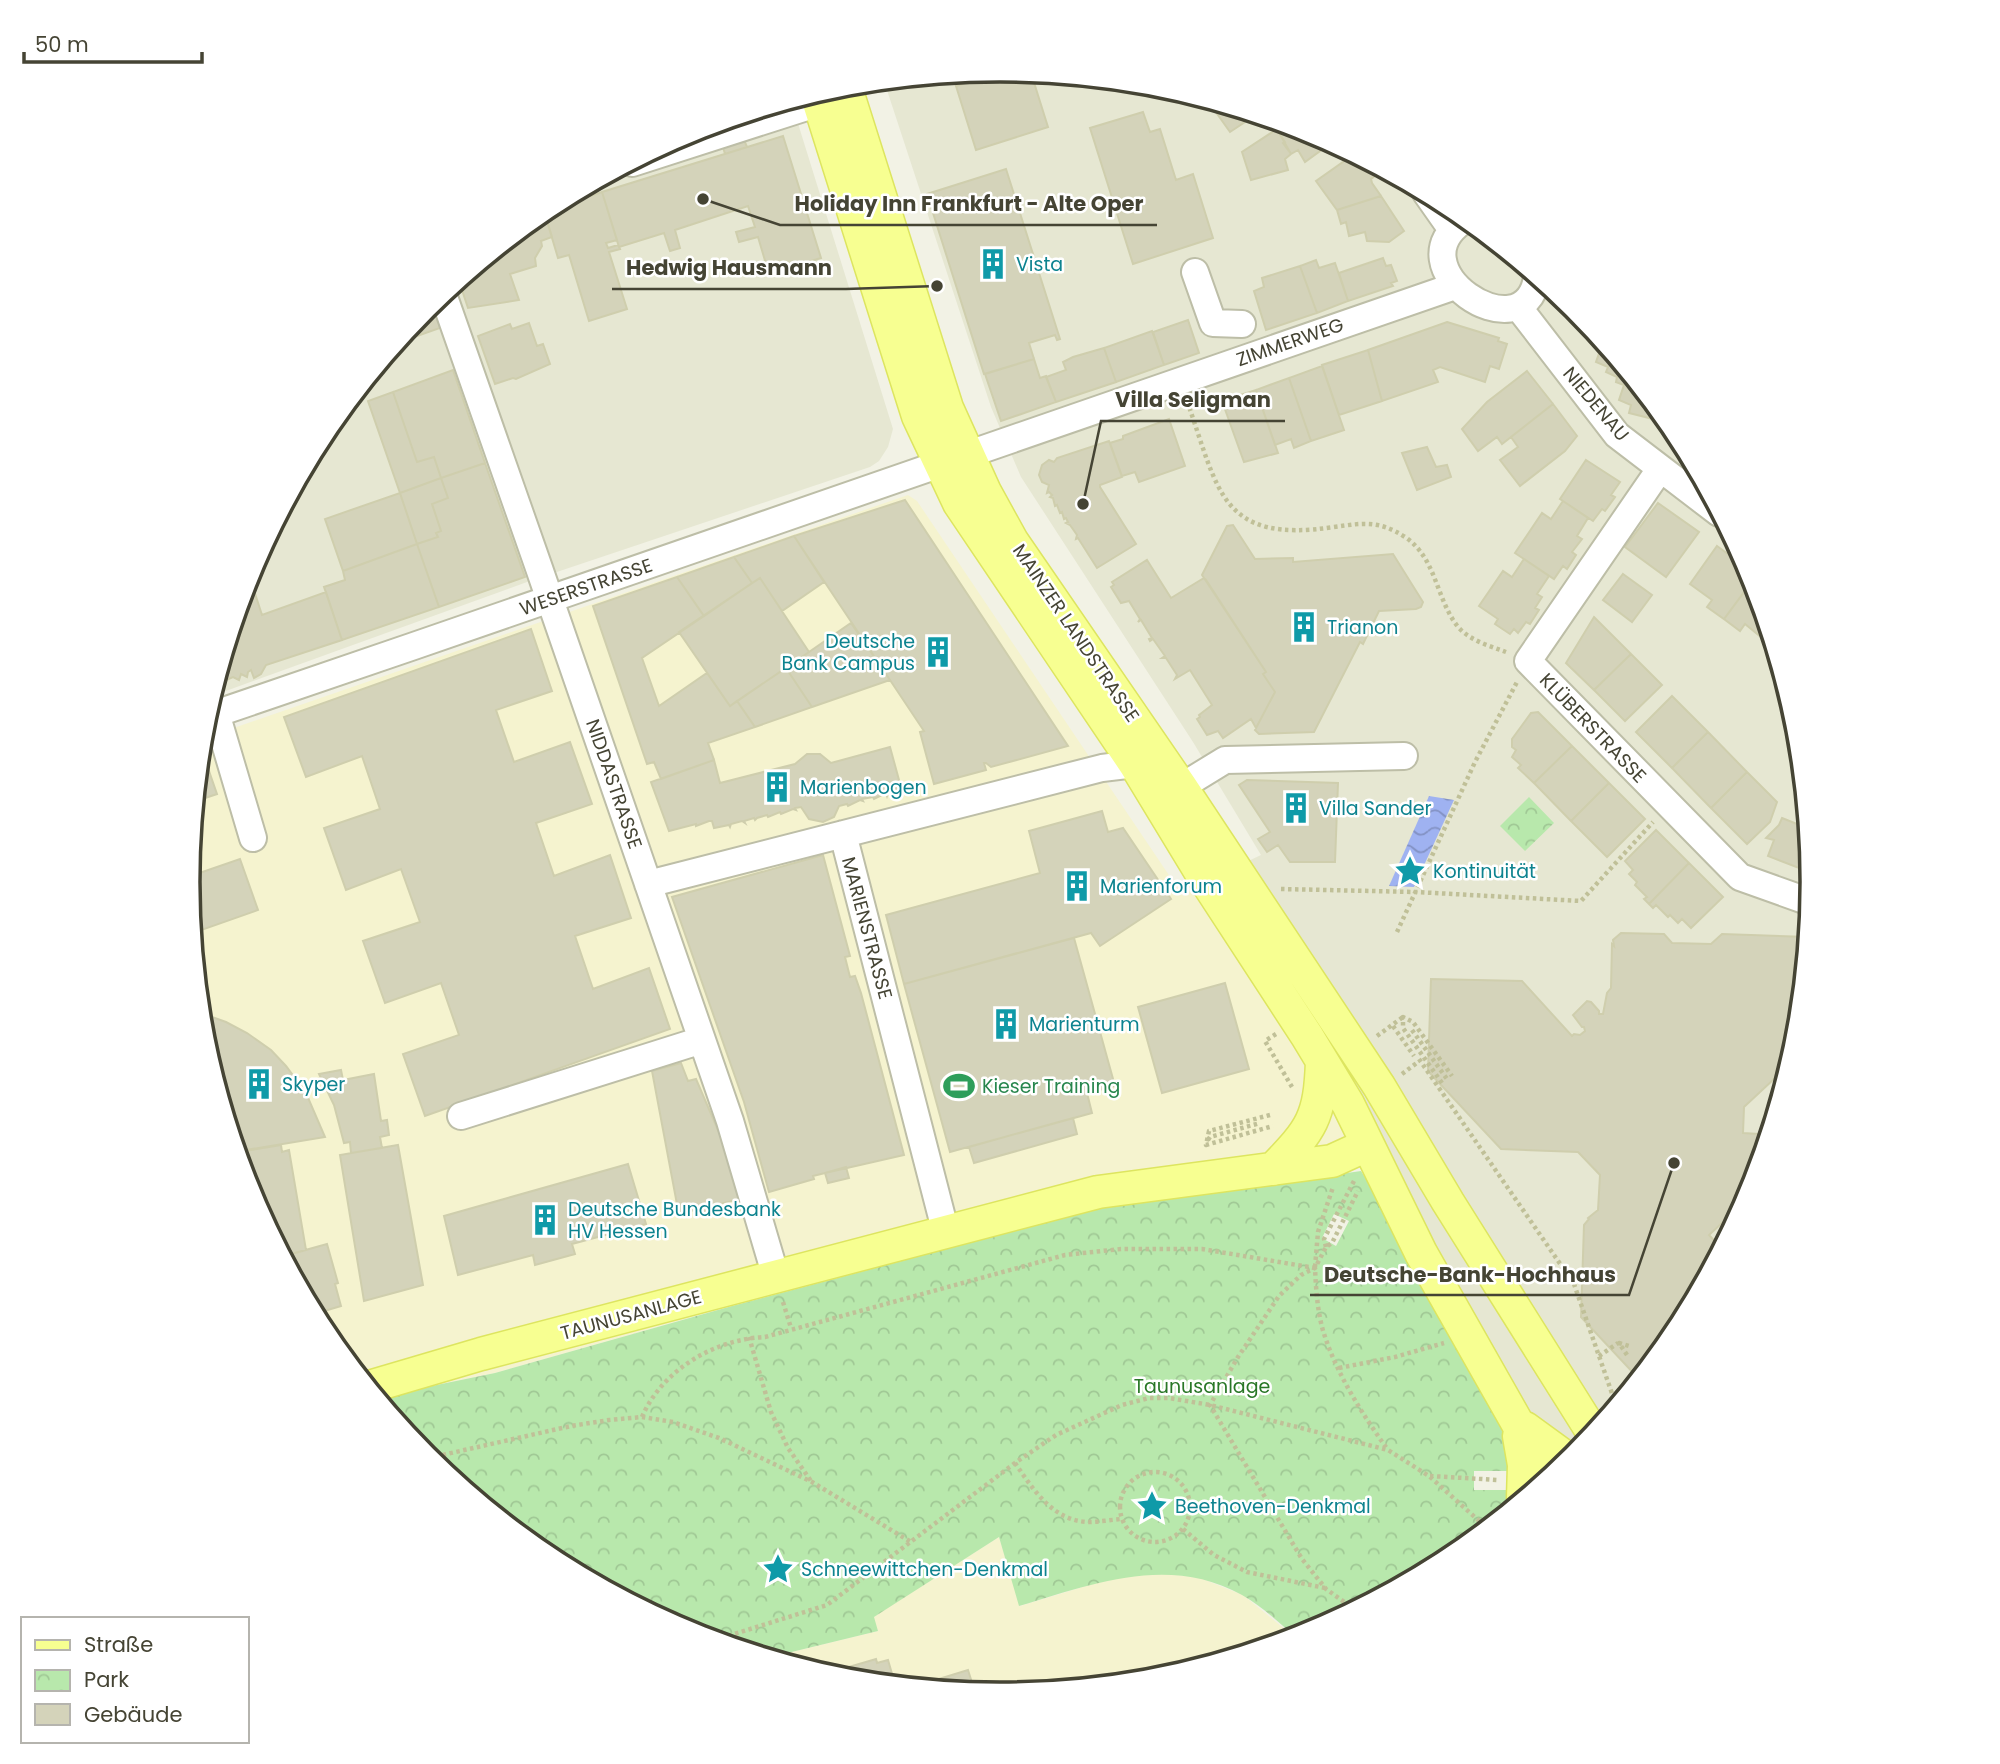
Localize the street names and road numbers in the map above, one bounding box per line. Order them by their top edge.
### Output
street label: ZIMMERWEG [1233,311,1347,373]
street label: NIEDENAU [1557,361,1635,447]
street label: MAINZER LANDSTRASSE [1006,539,1146,727]
street label: WESERSTRASSE [516,552,656,622]
street label: KLÜBERSTRASSE [1534,667,1652,789]
street label: NIDDASTRASSE [579,716,649,852]
street label: MARIENSTRASSE [835,854,899,1002]
street label: TAUNUSANLAGE [557,1283,705,1347]

